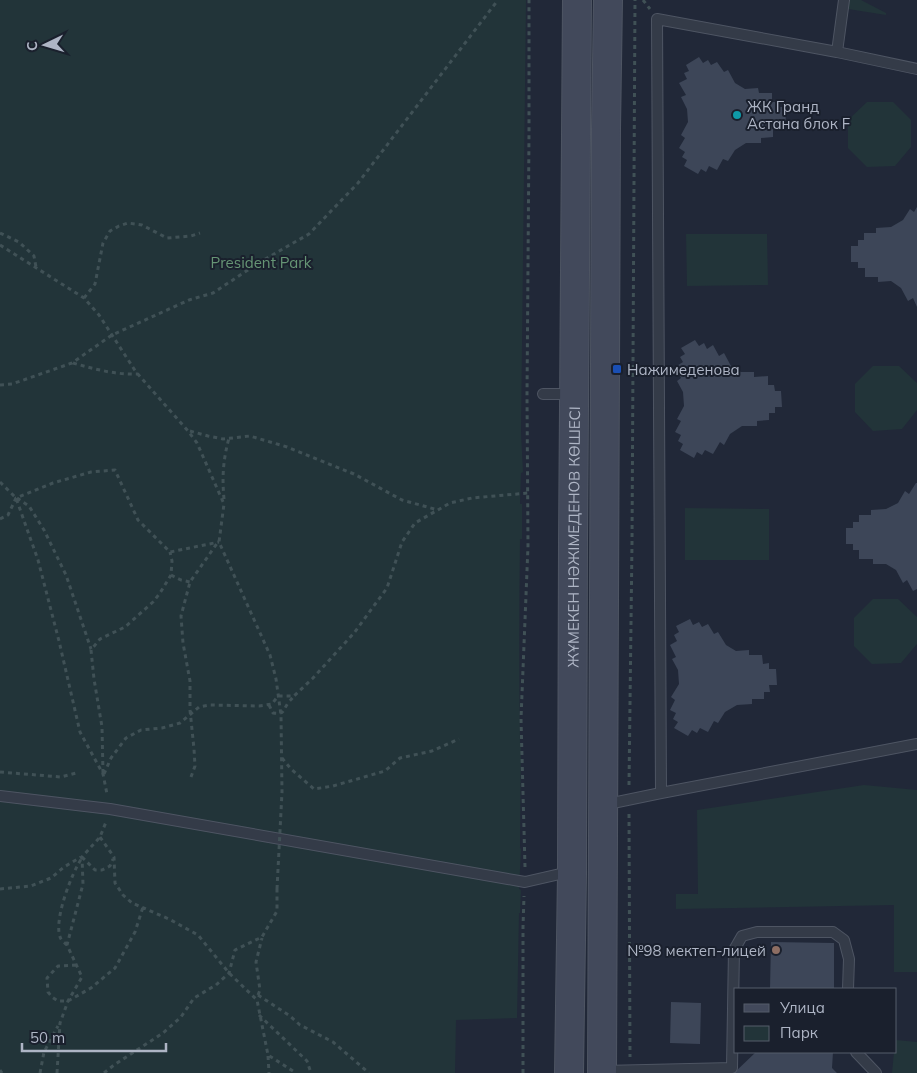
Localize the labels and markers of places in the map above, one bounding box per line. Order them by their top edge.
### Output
place label: ЖК Гранд Астана блок F [747,97,850,133]
marker: ЖК Гранд Астана блок F [731,109,743,121]
place label: Нажимеденова [627,360,740,379]
marker: Нажимеденова [611,363,623,375]
place label: №98 мектеп-лицей [627,941,766,960]
marker: №98 мектеп-лицей [770,944,782,956]

